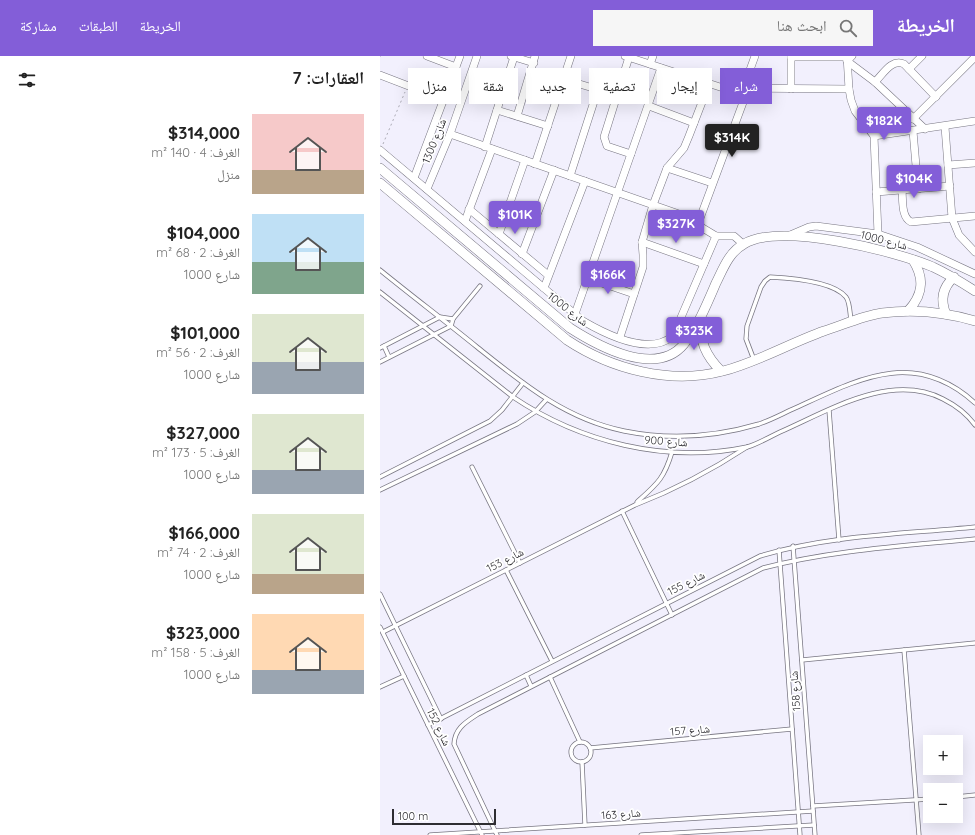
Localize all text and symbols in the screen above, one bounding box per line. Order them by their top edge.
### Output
search box [593,10,873,46]
text: الخريطة [897,13,955,37]
text: ابحث هنا [777,16,827,35]
text: مشاركة [20,17,57,35]
text: الطبقات [79,17,118,35]
text: الخريطة [140,17,181,35]
icon: search [837,17,859,39]
text: العقارات: 7 [292,67,364,88]
chip: منزل [408,68,461,104]
chip: شقة [469,68,518,104]
chip: جديد [526,68,581,104]
chip: تصفية [589,68,649,104]
chip: إيجار [657,68,712,104]
chip: شراء [720,68,772,104]
icon: filters [16,69,38,91]
pin: $182K [856,107,912,141]
text: $182K [866,112,902,128]
street label: شارع 1300 [419,117,449,165]
text: $314,000 [168,122,240,143]
pin: $314K [704,124,760,158]
text: $314K [714,129,750,145]
icon: home [284,130,332,178]
text: الغرف: 4 · 140 m² [151,144,240,160]
pin: $104K [886,165,942,199]
text: منزل [217,166,240,182]
text: $104K [896,170,932,186]
pin: $101K [487,201,543,235]
text: $101K [498,206,532,222]
pin: $327K [648,210,704,244]
text: $327K [657,215,695,231]
text: $104,000 [167,222,240,243]
street label: شارع 1000 [859,227,909,253]
icon: home [284,230,332,278]
text: الغرف: 2 · 68 m² [156,244,240,260]
pin: $166K [580,261,636,295]
text: شارع 1000 [184,266,240,282]
text: $166K [590,266,626,282]
street label: شارع 1000 [545,289,591,329]
pin: $323K [666,317,722,351]
text: $101,000 [170,322,240,343]
text: $323K [675,322,713,338]
icon: home [284,330,332,378]
text: الغرف: 2 · 56 m² [156,344,240,360]
text: شارع 1000 [184,366,240,382]
text: $327,000 [166,422,240,443]
icon: home [284,430,332,478]
street label: شارع 900 [644,433,688,449]
text: الغرف: 5 · 173 m² [152,444,240,460]
text: شارع 1000 [184,466,240,482]
text: $166,000 [168,522,240,543]
icon: home [284,530,332,578]
text: الغرف: 2 · 74 m² [157,544,240,560]
street label: شارع 153 [484,545,526,575]
text: شارع 1000 [184,566,240,582]
street label: شارع 155 [665,568,707,598]
text: $323,000 [166,622,240,643]
icon: home [284,630,332,678]
text: الغرف: 5 · 158 m² [151,644,240,660]
text: شارع 1000 [184,666,240,682]
street label: شارع 158 [787,671,803,711]
street label: شارع 152 [424,706,454,748]
street label: شارع 157 [670,721,710,739]
map controls [923,735,963,823]
button: + [923,735,963,775]
button: − [923,783,963,823]
street label: شارع 163 [601,806,641,822]
scale bar [392,807,496,826]
text: 100 m [398,809,428,823]

